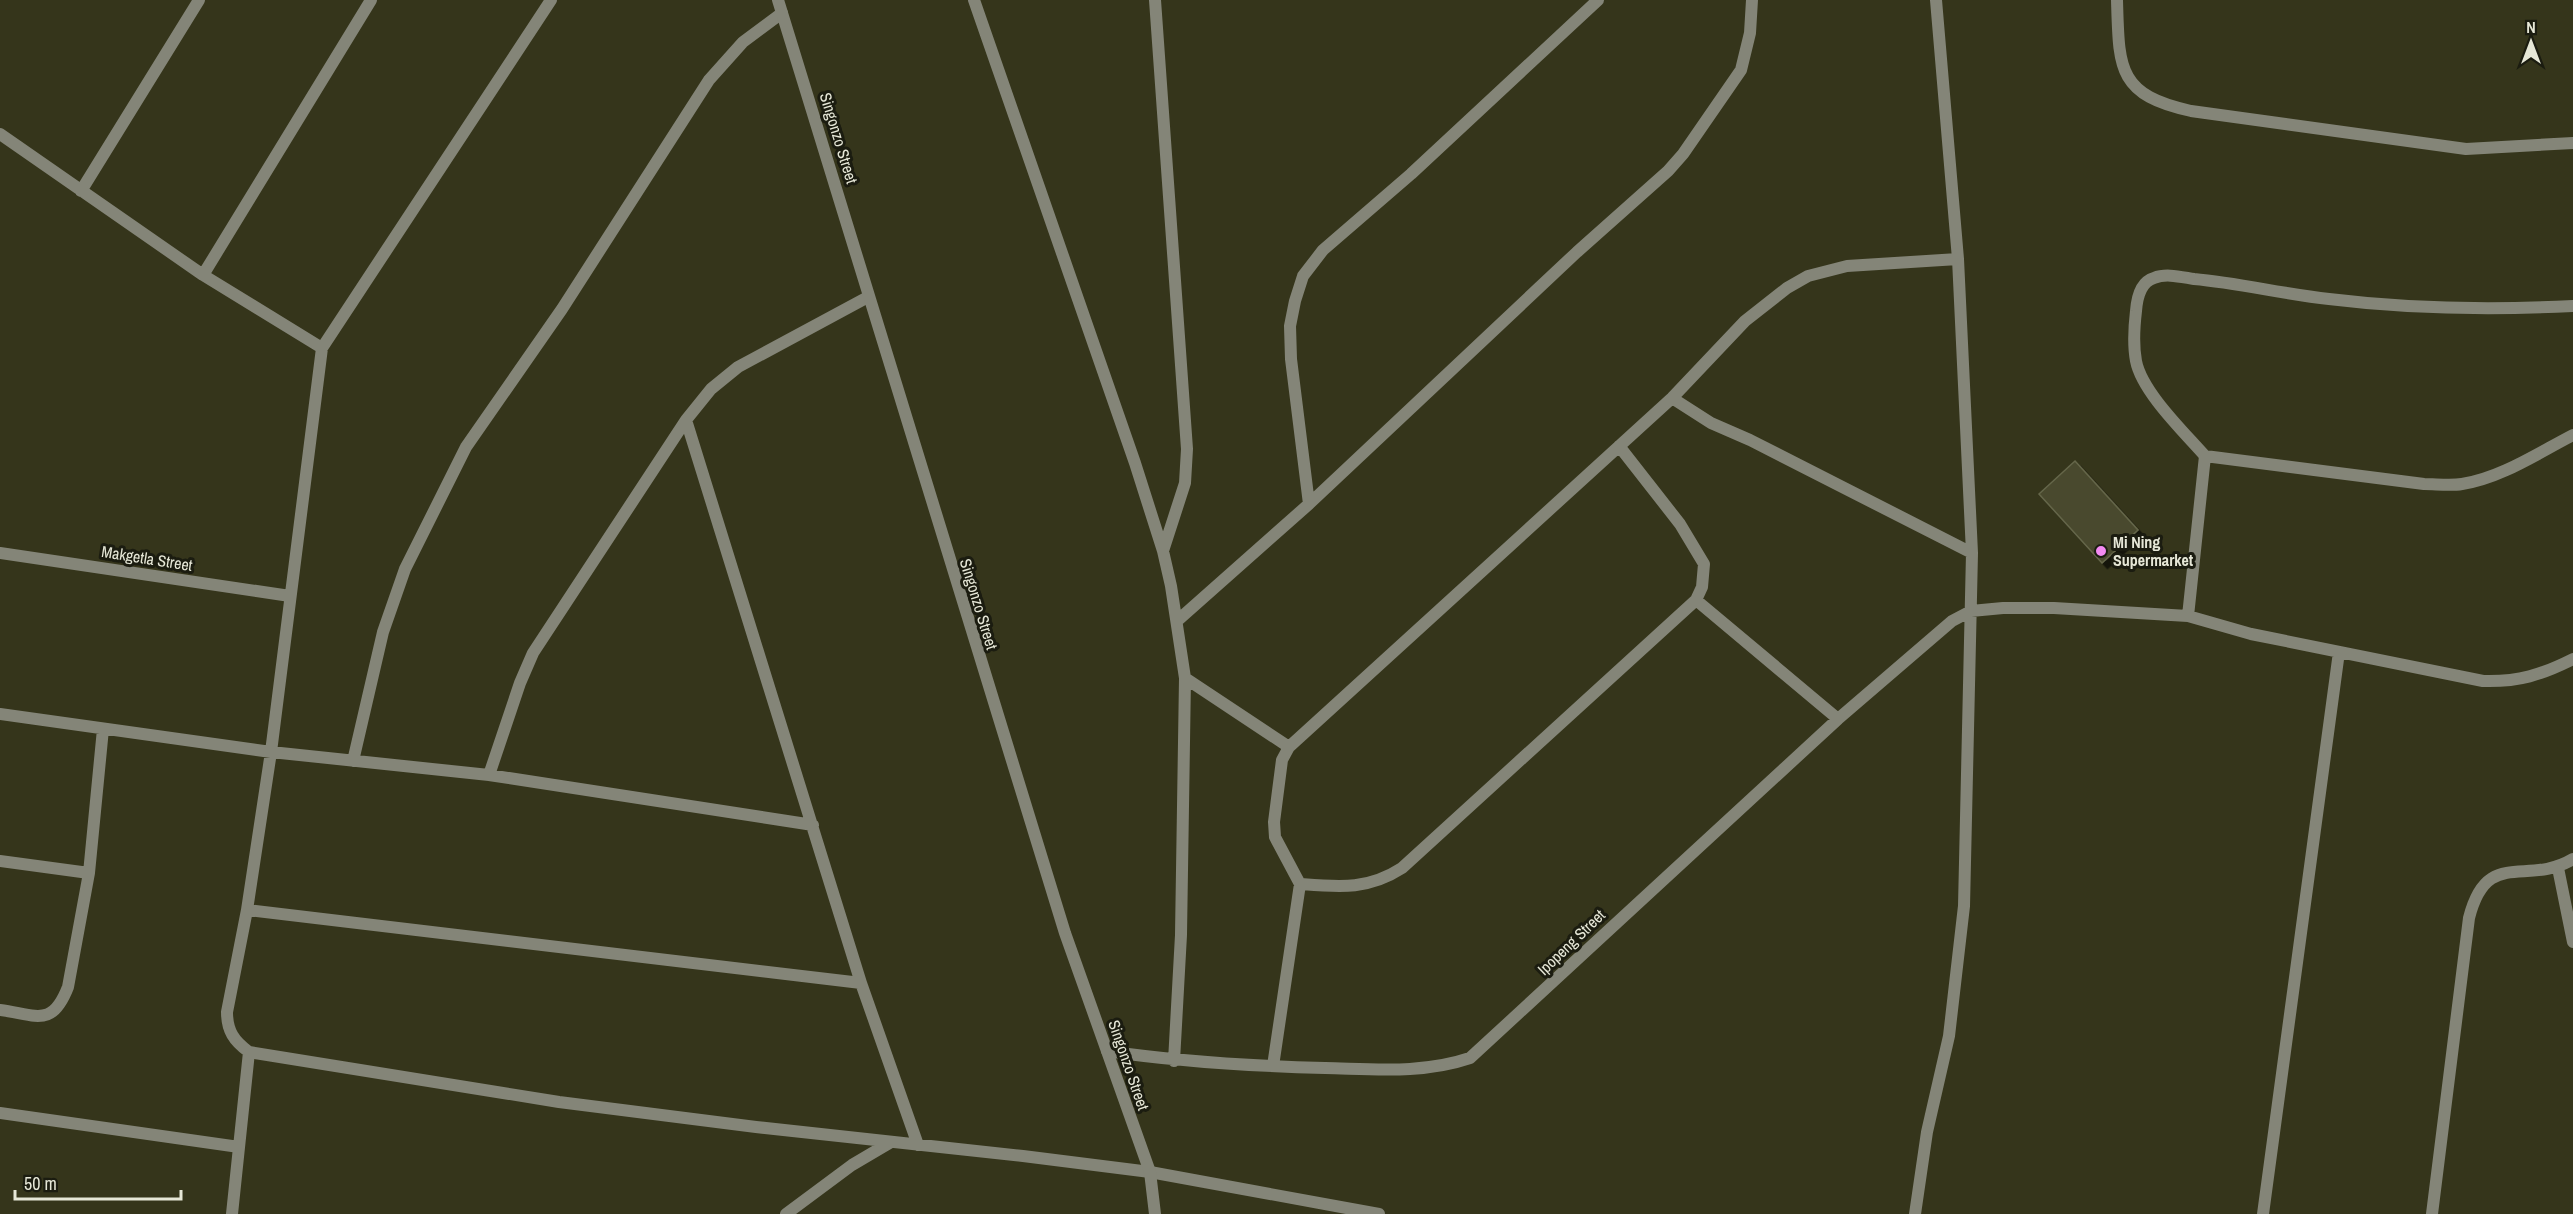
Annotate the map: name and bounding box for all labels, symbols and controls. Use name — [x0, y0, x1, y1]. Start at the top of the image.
north arrow — [2501, 12, 2561, 72]
text: N — [2526, 16, 2536, 38]
street label: Singonzo Street — [815, 90, 863, 187]
place label: Mi Ning Supermarket — [2113, 531, 2194, 571]
street label: Makgetla Street — [100, 540, 194, 576]
marker: Mi Ning Supermarket — [2094, 544, 2108, 558]
street label: Singonzo Street — [955, 556, 1003, 653]
street label: Ipopeng Street — [1532, 904, 1610, 980]
street label: Singonzo Street — [1103, 1017, 1155, 1113]
scale bar — [15, 1163, 182, 1201]
text: 50 m — [24, 1171, 57, 1196]

